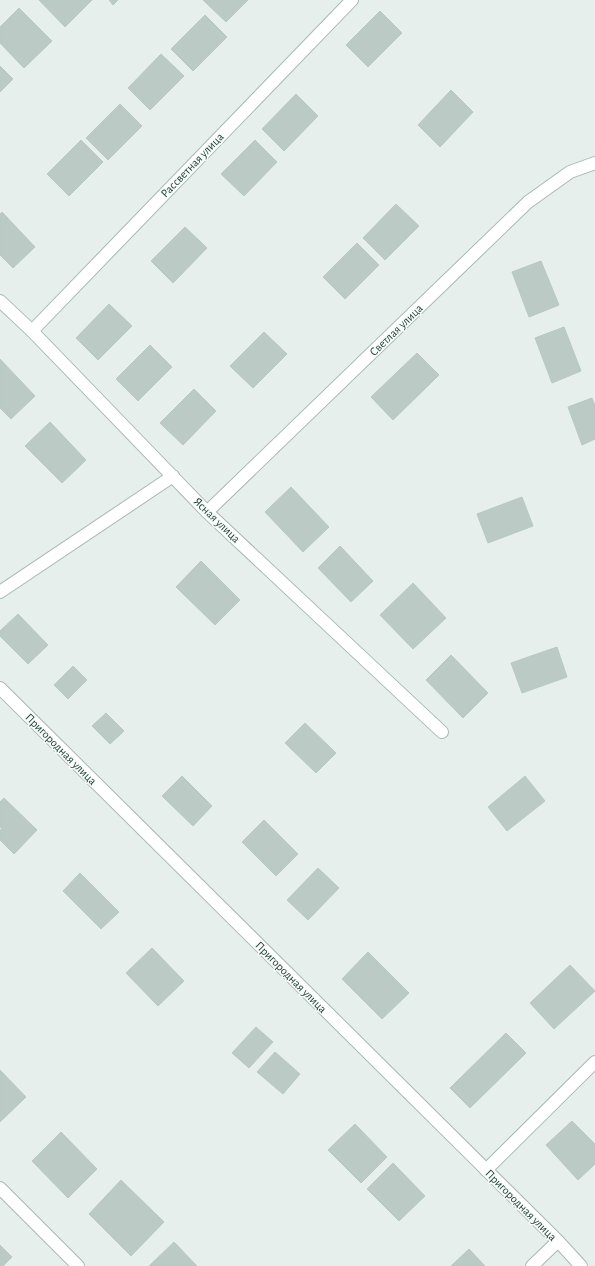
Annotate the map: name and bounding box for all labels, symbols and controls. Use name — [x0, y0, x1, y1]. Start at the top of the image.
street label: Рассветная улица — [158, 130, 227, 200]
street label: Светлая улица — [367, 301, 426, 359]
street label: Ясная улица — [191, 495, 243, 546]
street label: Пригородная улица — [22, 711, 99, 788]
street label: Пригородная улица — [252, 939, 329, 1016]
street label: Пригородная улица — [482, 1167, 559, 1244]

